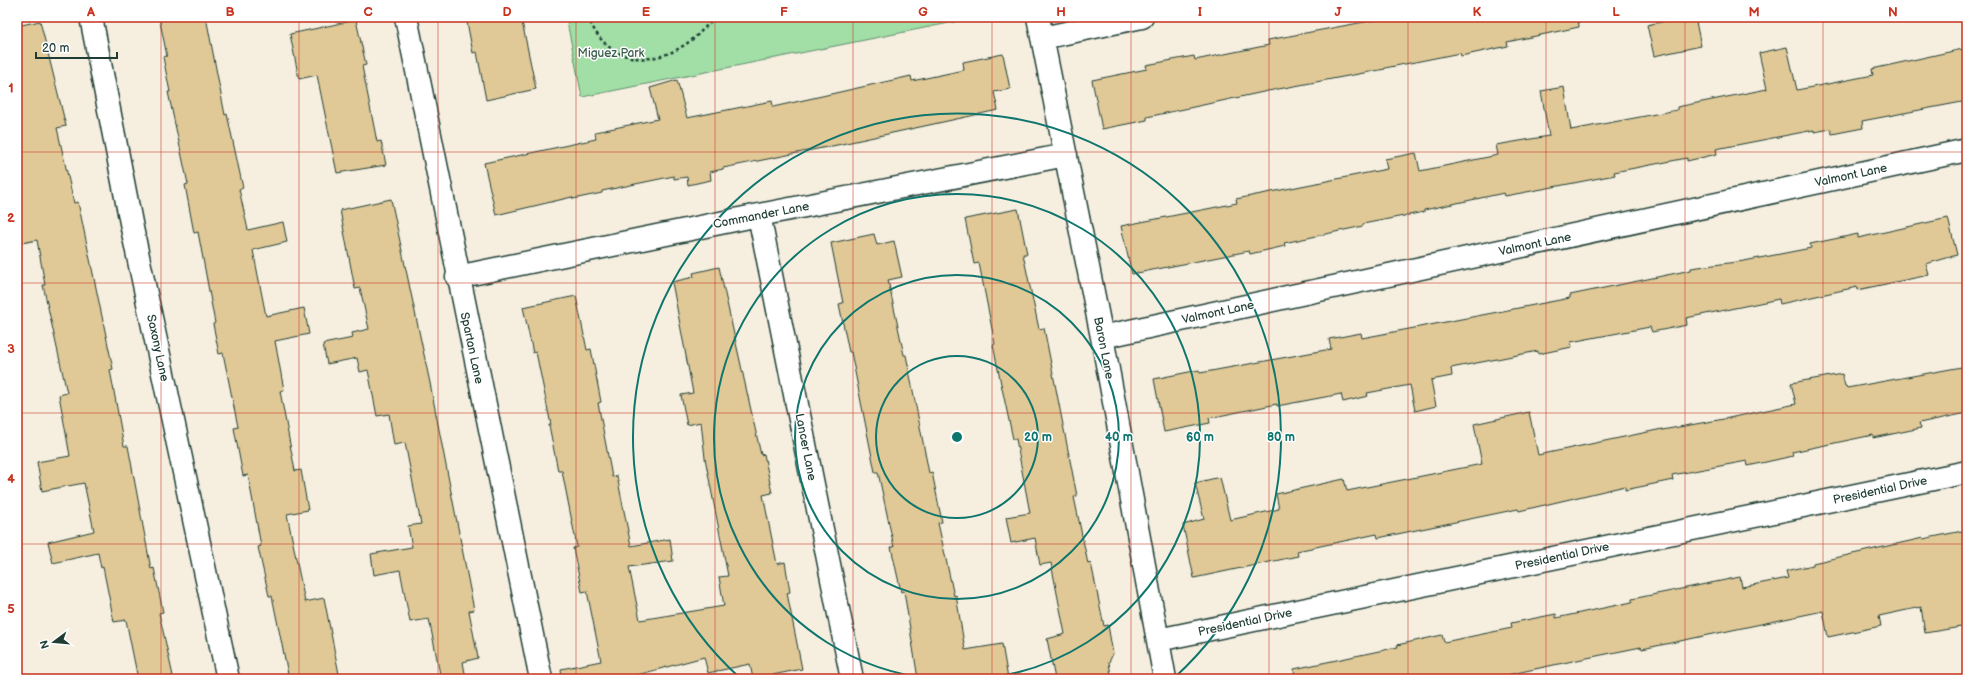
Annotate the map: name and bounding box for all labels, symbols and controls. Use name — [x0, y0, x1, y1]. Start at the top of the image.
text: A — [86, 4, 95, 20]
text: B — [225, 4, 235, 20]
text: C — [363, 4, 373, 20]
text: D — [502, 4, 512, 20]
text: E — [642, 4, 651, 20]
text: F — [780, 4, 788, 20]
text: G — [918, 4, 928, 20]
text: H — [1056, 4, 1066, 20]
text: I — [1198, 4, 1202, 20]
text: J — [1334, 4, 1342, 20]
text: K — [1473, 4, 1482, 20]
text: L — [1612, 4, 1620, 20]
text: M — [1748, 4, 1760, 20]
text: N — [1888, 4, 1898, 20]
scale bar — [36, 34, 117, 60]
text: 20 m — [42, 41, 69, 56]
park label: Miguez Park — [578, 46, 645, 61]
text: 1 — [8, 80, 14, 96]
street label: Valmont Lane — [1814, 161, 1889, 190]
street label: Commander Lane — [712, 199, 810, 232]
text: 2 — [7, 210, 15, 226]
street label: Valmont Lane — [1498, 230, 1573, 259]
street label: Valmont Lane — [1181, 298, 1256, 327]
street label: Spartan Lane — [457, 311, 486, 385]
street label: Saxony Lane — [143, 313, 172, 383]
street label: Baron Lane — [1090, 316, 1117, 381]
text: 3 — [7, 341, 15, 357]
street label: Lancer Lane — [792, 412, 819, 482]
centre of rings — [950, 430, 964, 444]
text: 20 m — [1024, 430, 1052, 445]
text: 40 m — [1105, 430, 1133, 445]
text: 60 m — [1186, 430, 1214, 445]
text: 80 m — [1267, 430, 1295, 445]
text: 4 — [7, 471, 15, 487]
street label: Presidential Drive — [1832, 473, 1928, 508]
street label: Presidential Drive — [1514, 539, 1610, 574]
text: 5 — [7, 601, 15, 617]
street label: Presidential Drive — [1197, 605, 1293, 640]
north arrow — [34, 622, 74, 662]
text: N — [37, 639, 52, 650]

